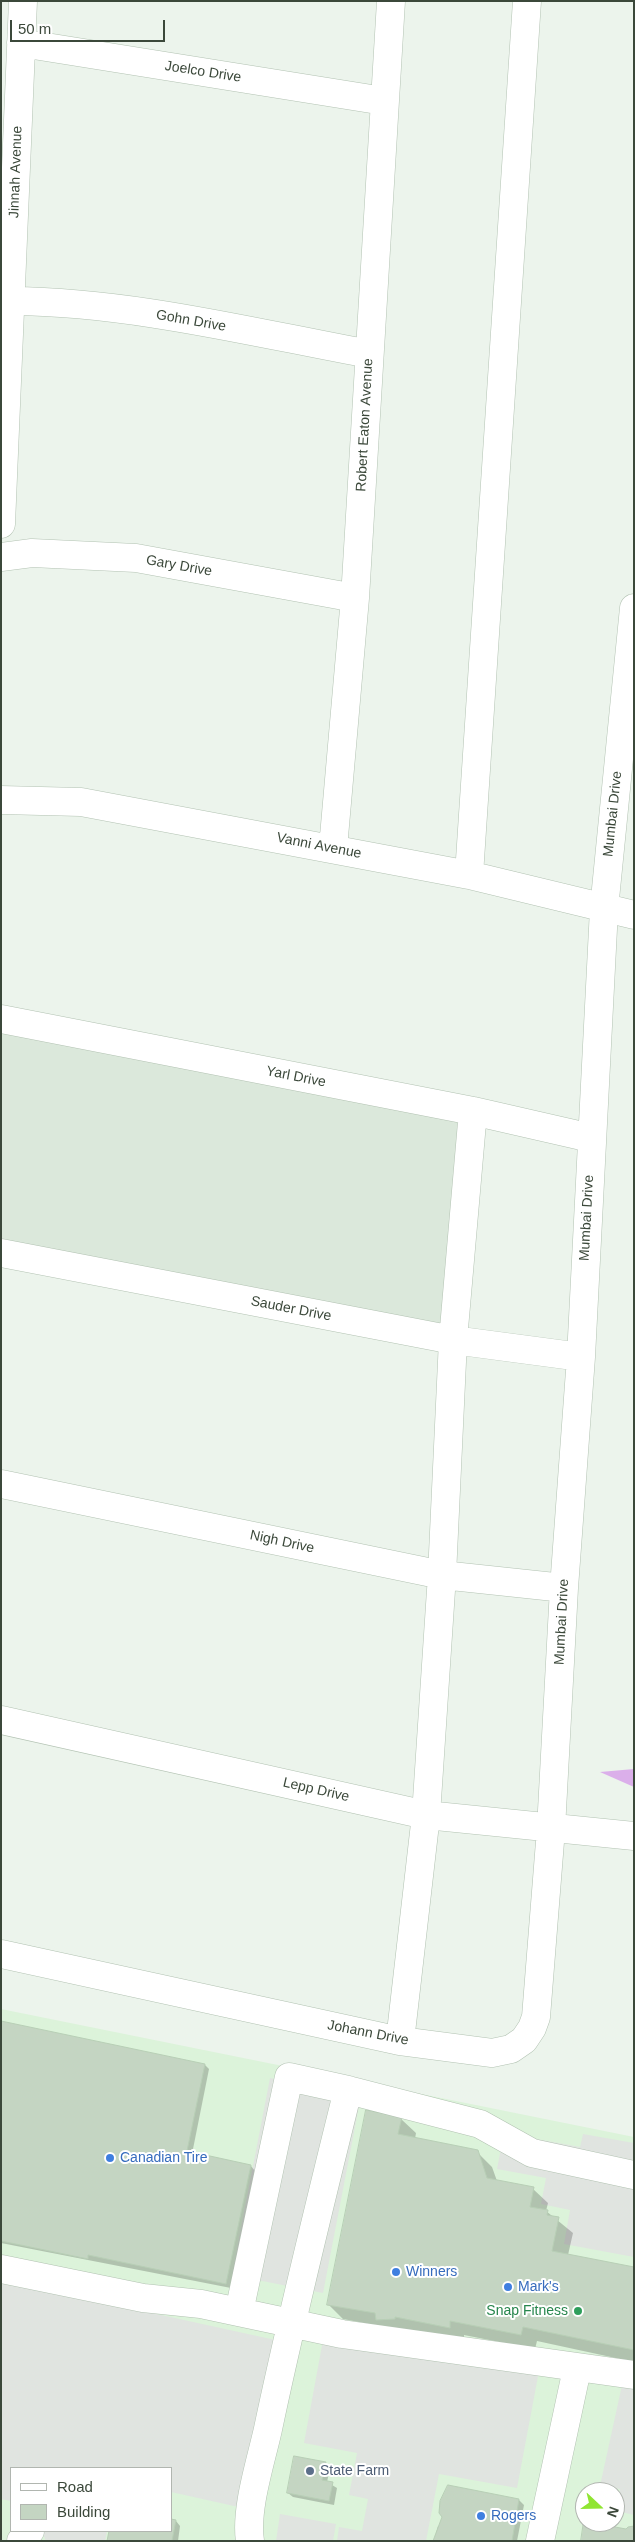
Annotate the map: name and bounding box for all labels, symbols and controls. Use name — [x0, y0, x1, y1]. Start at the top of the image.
scale bar — [12, 10, 168, 42]
text: 50 m — [18, 20, 51, 37]
street label: Joelco Drive — [164, 58, 242, 86]
street label: Jinnah Avenue — [6, 126, 26, 218]
street label: Gohn Drive — [155, 307, 227, 335]
street label: Robert Eaton Avenue — [353, 358, 377, 492]
street label: Gary Drive — [145, 552, 213, 580]
street label: Mumbai Drive — [600, 770, 626, 858]
street label: Vanni Avenue — [275, 830, 363, 862]
street label: Yarl Drive — [265, 1063, 327, 1091]
street label: Mumbai Drive — [576, 1174, 598, 1262]
street label: Sauder Drive — [249, 1293, 333, 1325]
street label: Nigh Drive — [248, 1527, 316, 1557]
street label: Mumbai Drive — [551, 1578, 573, 1666]
street label: Lepp Drive — [281, 1774, 351, 1806]
street label: Johann Drive — [326, 2017, 410, 2049]
place label: Canadian Tire — [120, 2150, 207, 2166]
marker: Canadian Tire — [104, 2152, 116, 2164]
place label: Winners — [406, 2264, 457, 2280]
marker: Winners — [390, 2266, 402, 2278]
place label: Mark's — [518, 2279, 559, 2295]
marker: Mark's — [502, 2281, 514, 2293]
place label: Snap Fitness — [486, 2303, 568, 2319]
marker: Snap Fitness — [572, 2305, 584, 2317]
place label: State Farm — [320, 2463, 389, 2479]
marker: State Farm — [304, 2465, 316, 2477]
legend — [10, 2467, 172, 2532]
text: Road — [57, 2478, 93, 2495]
north arrow — [575, 2482, 625, 2532]
text: Building — [57, 2503, 110, 2520]
text: N — [604, 2504, 622, 2520]
place label: Rogers — [491, 2508, 536, 2524]
marker: Rogers — [475, 2510, 487, 2522]

